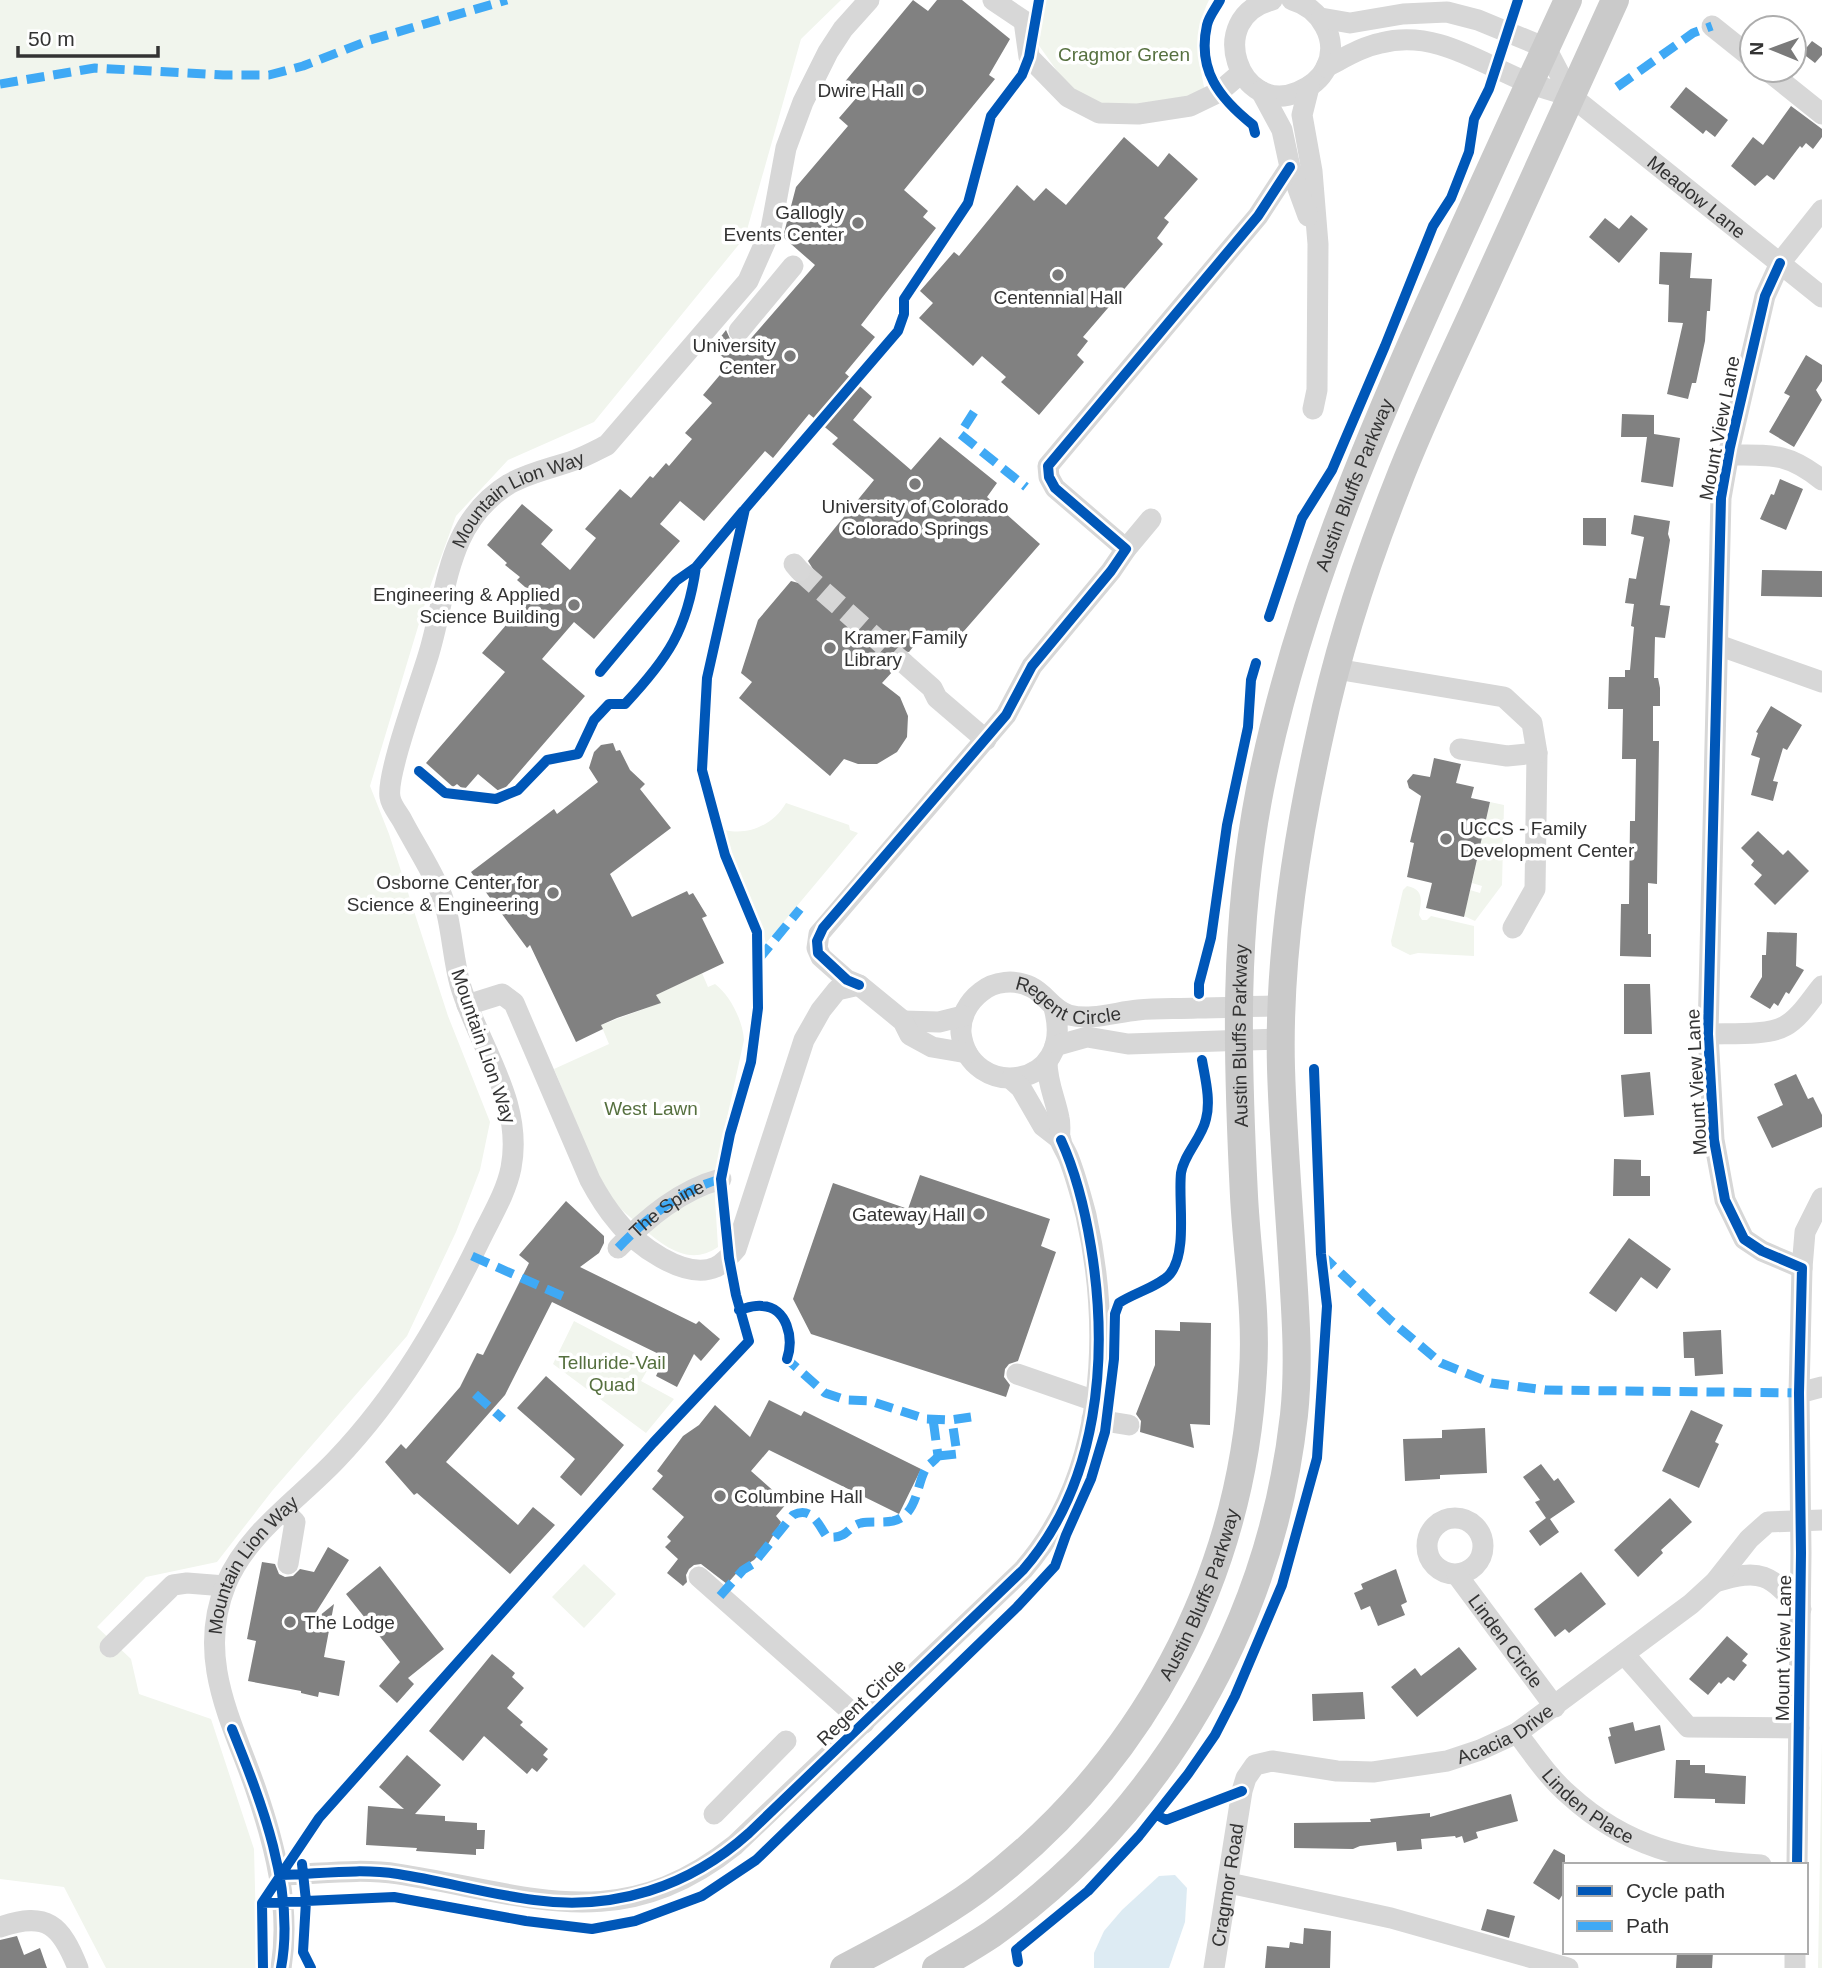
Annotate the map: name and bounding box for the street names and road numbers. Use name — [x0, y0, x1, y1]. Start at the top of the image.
street label: Meadow Lane — [1643, 152, 1750, 243]
street label: Mount View Lane — [1695, 354, 1744, 502]
street label: Austin Bluffs Parkway — [1311, 395, 1398, 574]
street label: Mountain Lion Way — [448, 447, 588, 551]
street label: Austin Bluffs Parkway — [1229, 943, 1252, 1128]
street label: Mountain Lion Way — [447, 966, 520, 1127]
street label: Regent Circle — [1013, 972, 1123, 1028]
street label: Mount View Lane — [1682, 1008, 1711, 1156]
street label: The Spine — [625, 1176, 707, 1242]
street label: Mountain Lion Way — [204, 1491, 303, 1635]
street label: Austin Bluffs Parkway — [1155, 1506, 1243, 1684]
street label: Mount View Lane — [1772, 1575, 1795, 1721]
street label: Linden Circle — [1464, 1590, 1547, 1692]
street label: Regent Circle — [813, 1655, 910, 1750]
street label: Acacia Drive — [1454, 1700, 1557, 1768]
street label: Linden Place — [1538, 1765, 1637, 1848]
street label: Cragmor Road — [1208, 1822, 1248, 1948]

